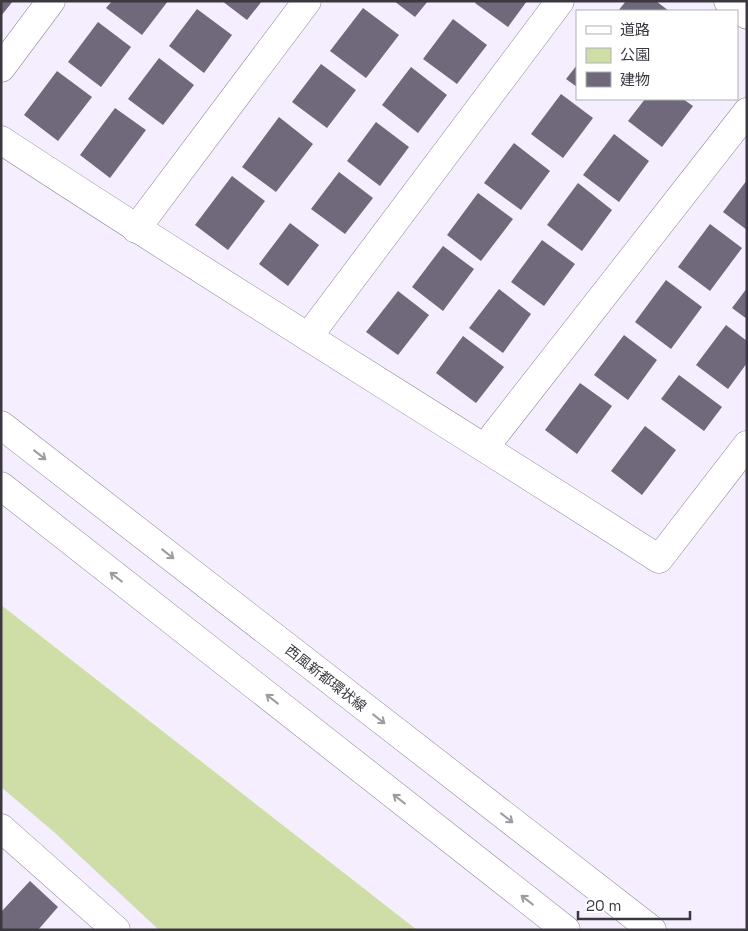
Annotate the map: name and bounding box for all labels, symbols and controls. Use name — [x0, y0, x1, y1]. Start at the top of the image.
legend — [576, 10, 738, 100]
text: 道路 — [620, 20, 650, 39]
text: 公園 — [620, 45, 650, 64]
text: 建物 — [620, 70, 650, 89]
one-way arrow — [33, 449, 46, 460]
one-way arrow — [161, 549, 174, 560]
one-way arrow — [110, 571, 123, 582]
street label: 西風新都環状線 — [282, 641, 370, 715]
one-way arrow — [266, 693, 279, 704]
one-way arrow — [372, 713, 385, 724]
one-way arrow — [393, 794, 406, 805]
one-way arrow — [501, 813, 514, 824]
scale bar — [578, 888, 690, 920]
one-way arrow — [521, 894, 534, 905]
text: 20 m — [586, 896, 621, 915]

